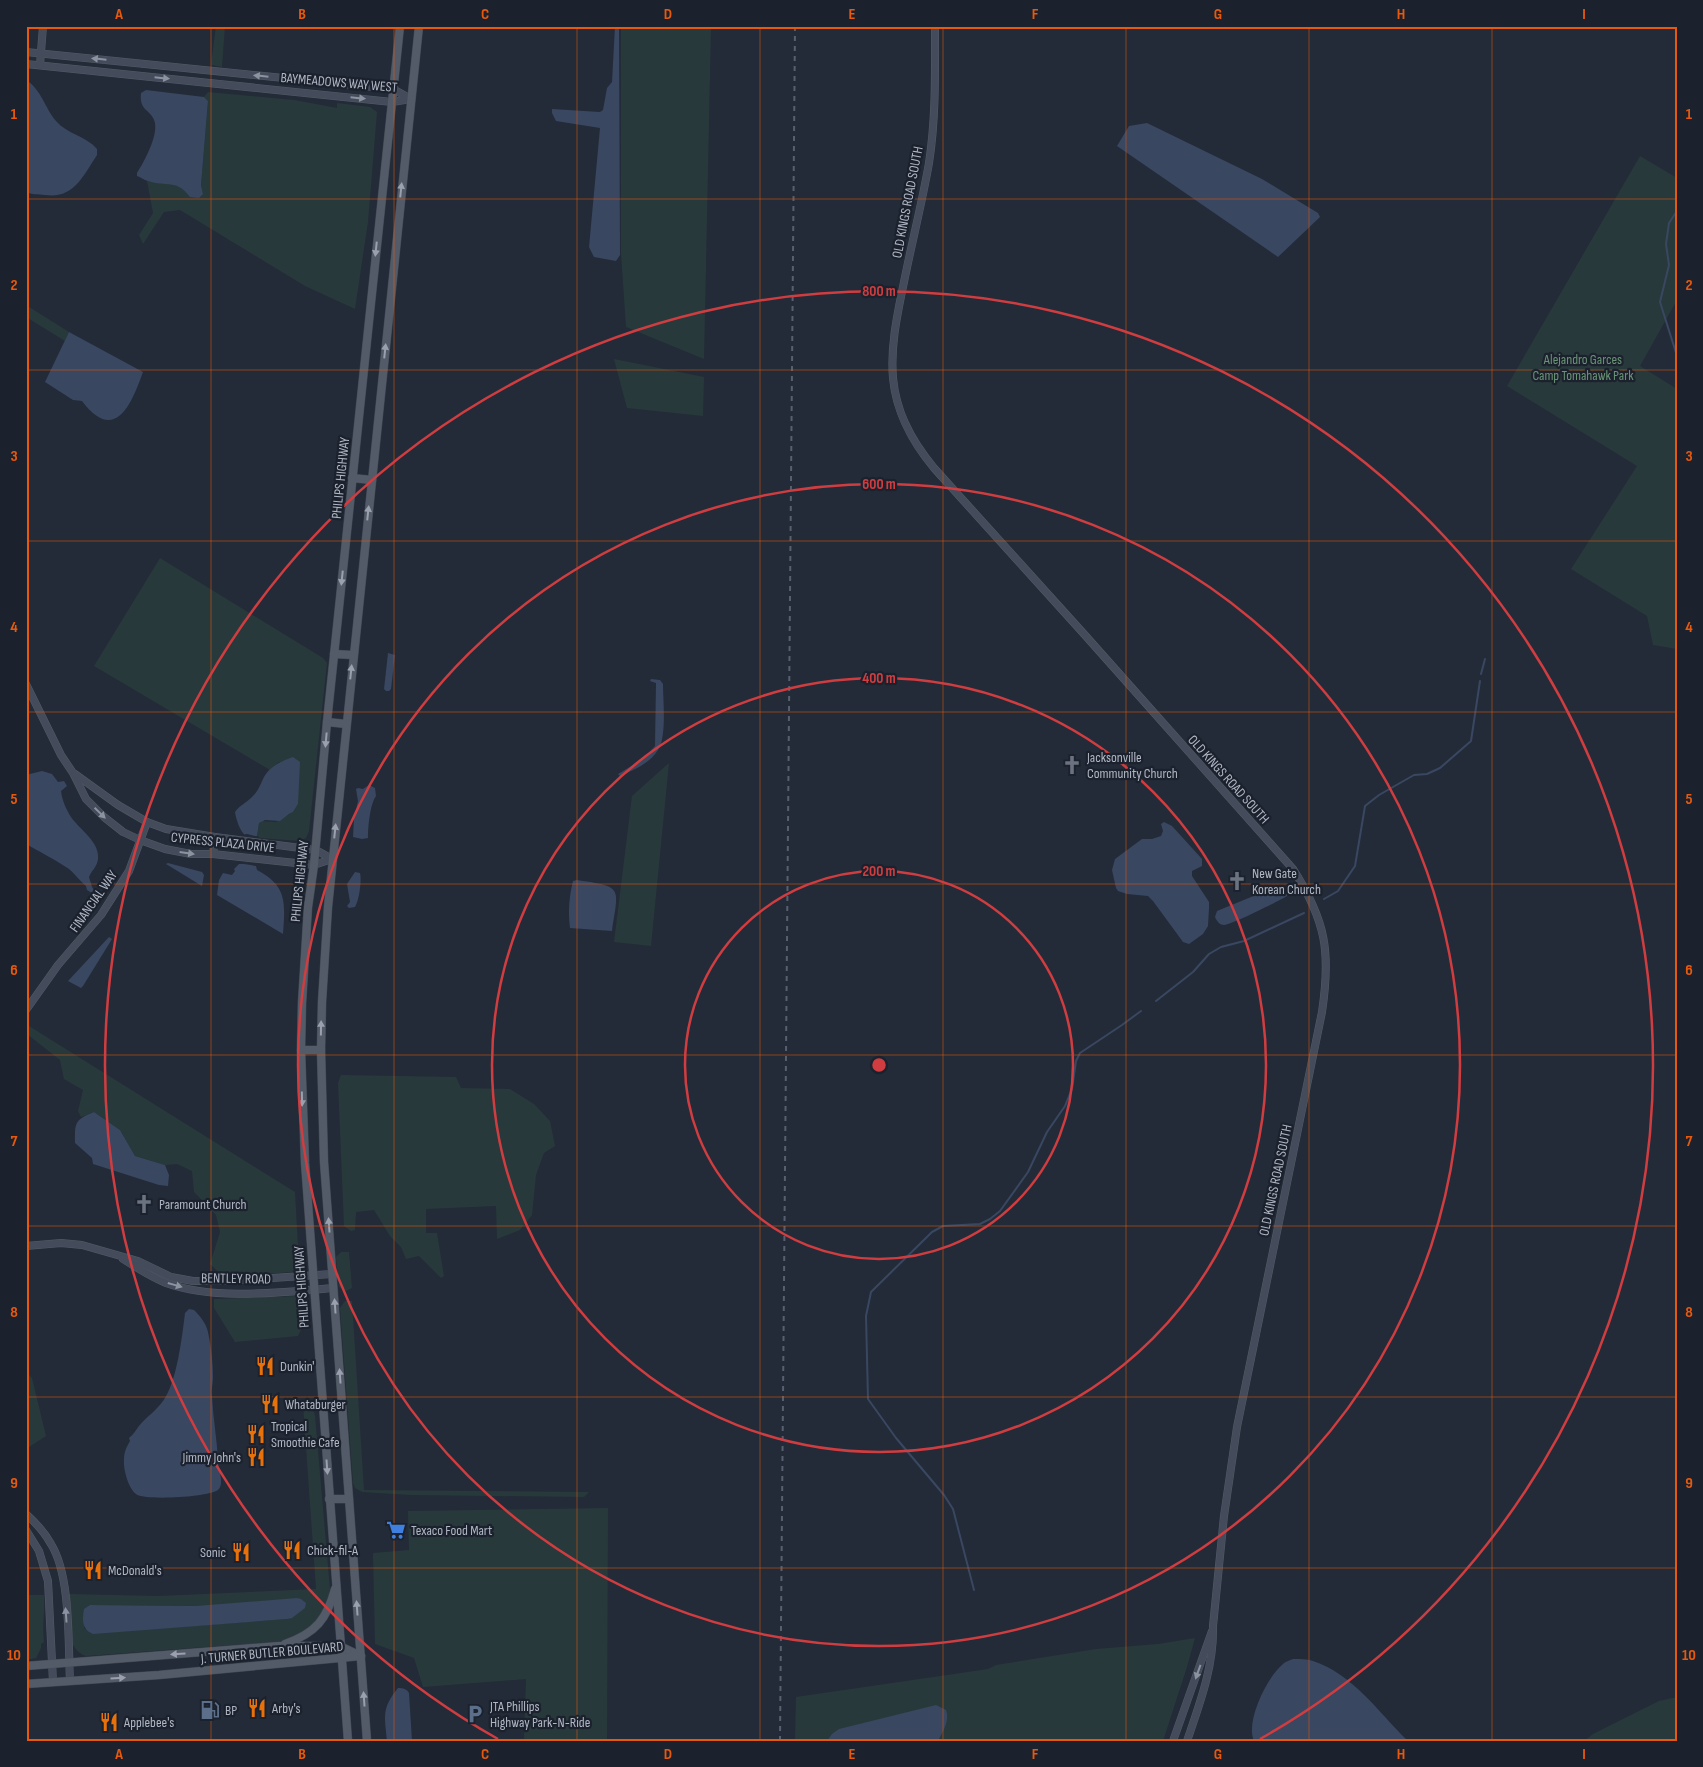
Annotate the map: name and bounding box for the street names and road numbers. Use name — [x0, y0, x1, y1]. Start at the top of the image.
street label: BAYMEADOWS WAY WEST — [280, 69, 398, 96]
street label: OLD KINGS ROAD SOUTH — [888, 145, 927, 259]
street label: PHILIPS HIGHWAY — [328, 436, 353, 520]
street label: OLD KINGS ROAD SOUTH — [1184, 731, 1273, 827]
street label: CYPRESS PLAZA DRIVE — [170, 829, 276, 856]
street label: PHILIPS HIGHWAY — [287, 839, 312, 923]
street label: FINANCIAL WAY — [66, 867, 121, 936]
street label: OLD KINGS ROAD SOUTH — [1255, 1123, 1296, 1237]
street label: PHILIPS HIGHWAY — [290, 1245, 313, 1329]
street label: BENTLEY ROAD — [201, 1269, 271, 1288]
street label: J. TURNER BUTLER BOULEVARD — [199, 1638, 344, 1667]

